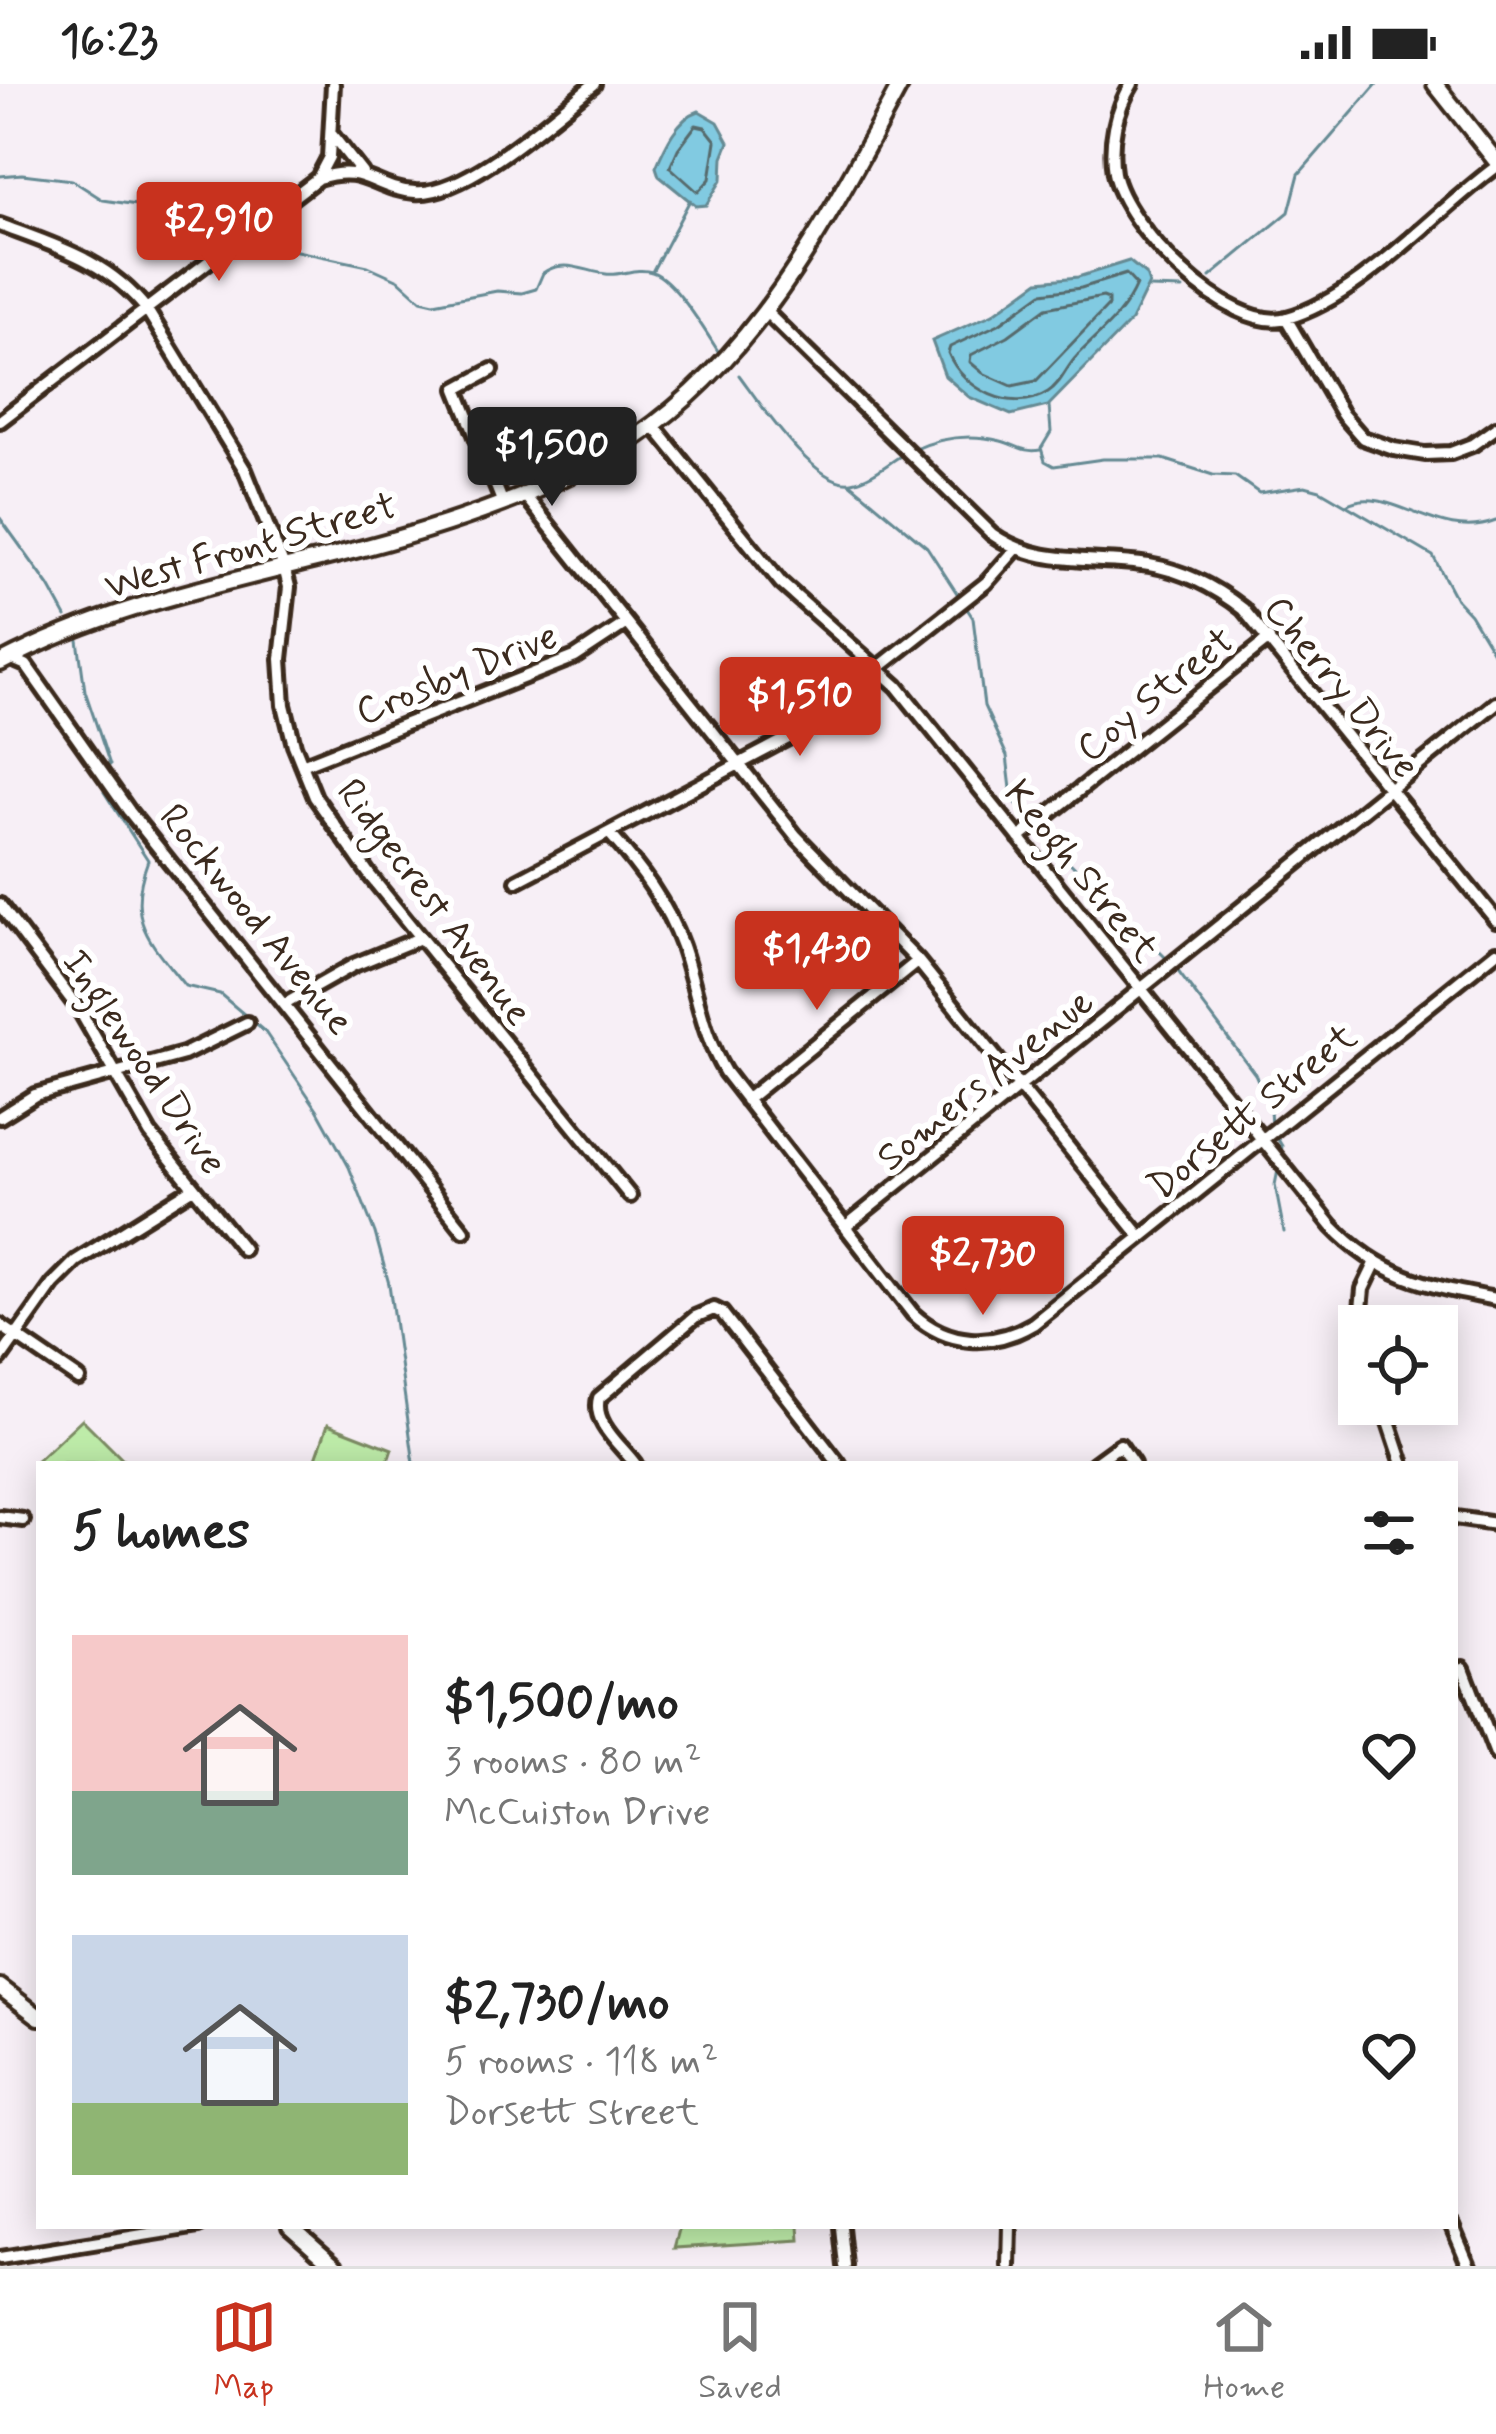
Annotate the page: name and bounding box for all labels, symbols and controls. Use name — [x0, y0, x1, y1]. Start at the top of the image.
text: 16:23 — [60, 13, 158, 72]
pin: $2,910 — [121, 182, 317, 284]
text: $2,910 — [164, 195, 274, 246]
pin: $1,500 — [454, 407, 650, 509]
text: $1,500 — [495, 420, 609, 471]
street label: West Front Street — [99, 481, 403, 613]
street label: Cherry Drive — [1251, 586, 1430, 790]
street label: Crosby Drive — [349, 612, 566, 739]
street label: Coy Street — [1067, 617, 1245, 775]
pin: $1,510 — [702, 657, 898, 759]
text: $1,510 — [747, 670, 853, 721]
street label: Ridgecrest Avenue — [321, 769, 543, 1039]
street label: Keogh Street — [989, 770, 1170, 976]
street label: Rockwood Avenue — [146, 794, 364, 1046]
pin: $1,430 — [719, 911, 915, 1013]
text: $1,430 — [762, 924, 872, 975]
street label: Inglewood Drive — [46, 940, 237, 1187]
street label: Somers Avenue — [867, 978, 1105, 1184]
street label: Dorsett Street — [1138, 1013, 1368, 1213]
pin: $2,730 — [885, 1216, 1081, 1318]
text: $2,730 — [929, 1229, 1037, 1280]
map controls — [1338, 1305, 1458, 1425]
button: locate — [1338, 1305, 1458, 1425]
text: 5 homes — [72, 1500, 250, 1566]
icon: filters — [1356, 1500, 1422, 1566]
text: $1,500/mo — [444, 1671, 679, 1737]
icon: home — [168, 1683, 312, 1827]
icon: heart — [1356, 1722, 1422, 1788]
text: 3 rooms · 80 m² — [444, 1737, 702, 1788]
text: McCuiston Drive — [444, 1788, 711, 1839]
text: $2,730/mo — [444, 1971, 670, 2037]
icon: home — [168, 1983, 312, 2127]
icon: heart — [1356, 2022, 1422, 2088]
text: 5 rooms · 118 m² — [444, 2037, 718, 2088]
text: Dorsett Street — [444, 2088, 699, 2139]
tab: Map — [211, 2294, 277, 2410]
tab: Saved — [698, 2294, 782, 2410]
tab: Home — [1203, 2294, 1285, 2410]

